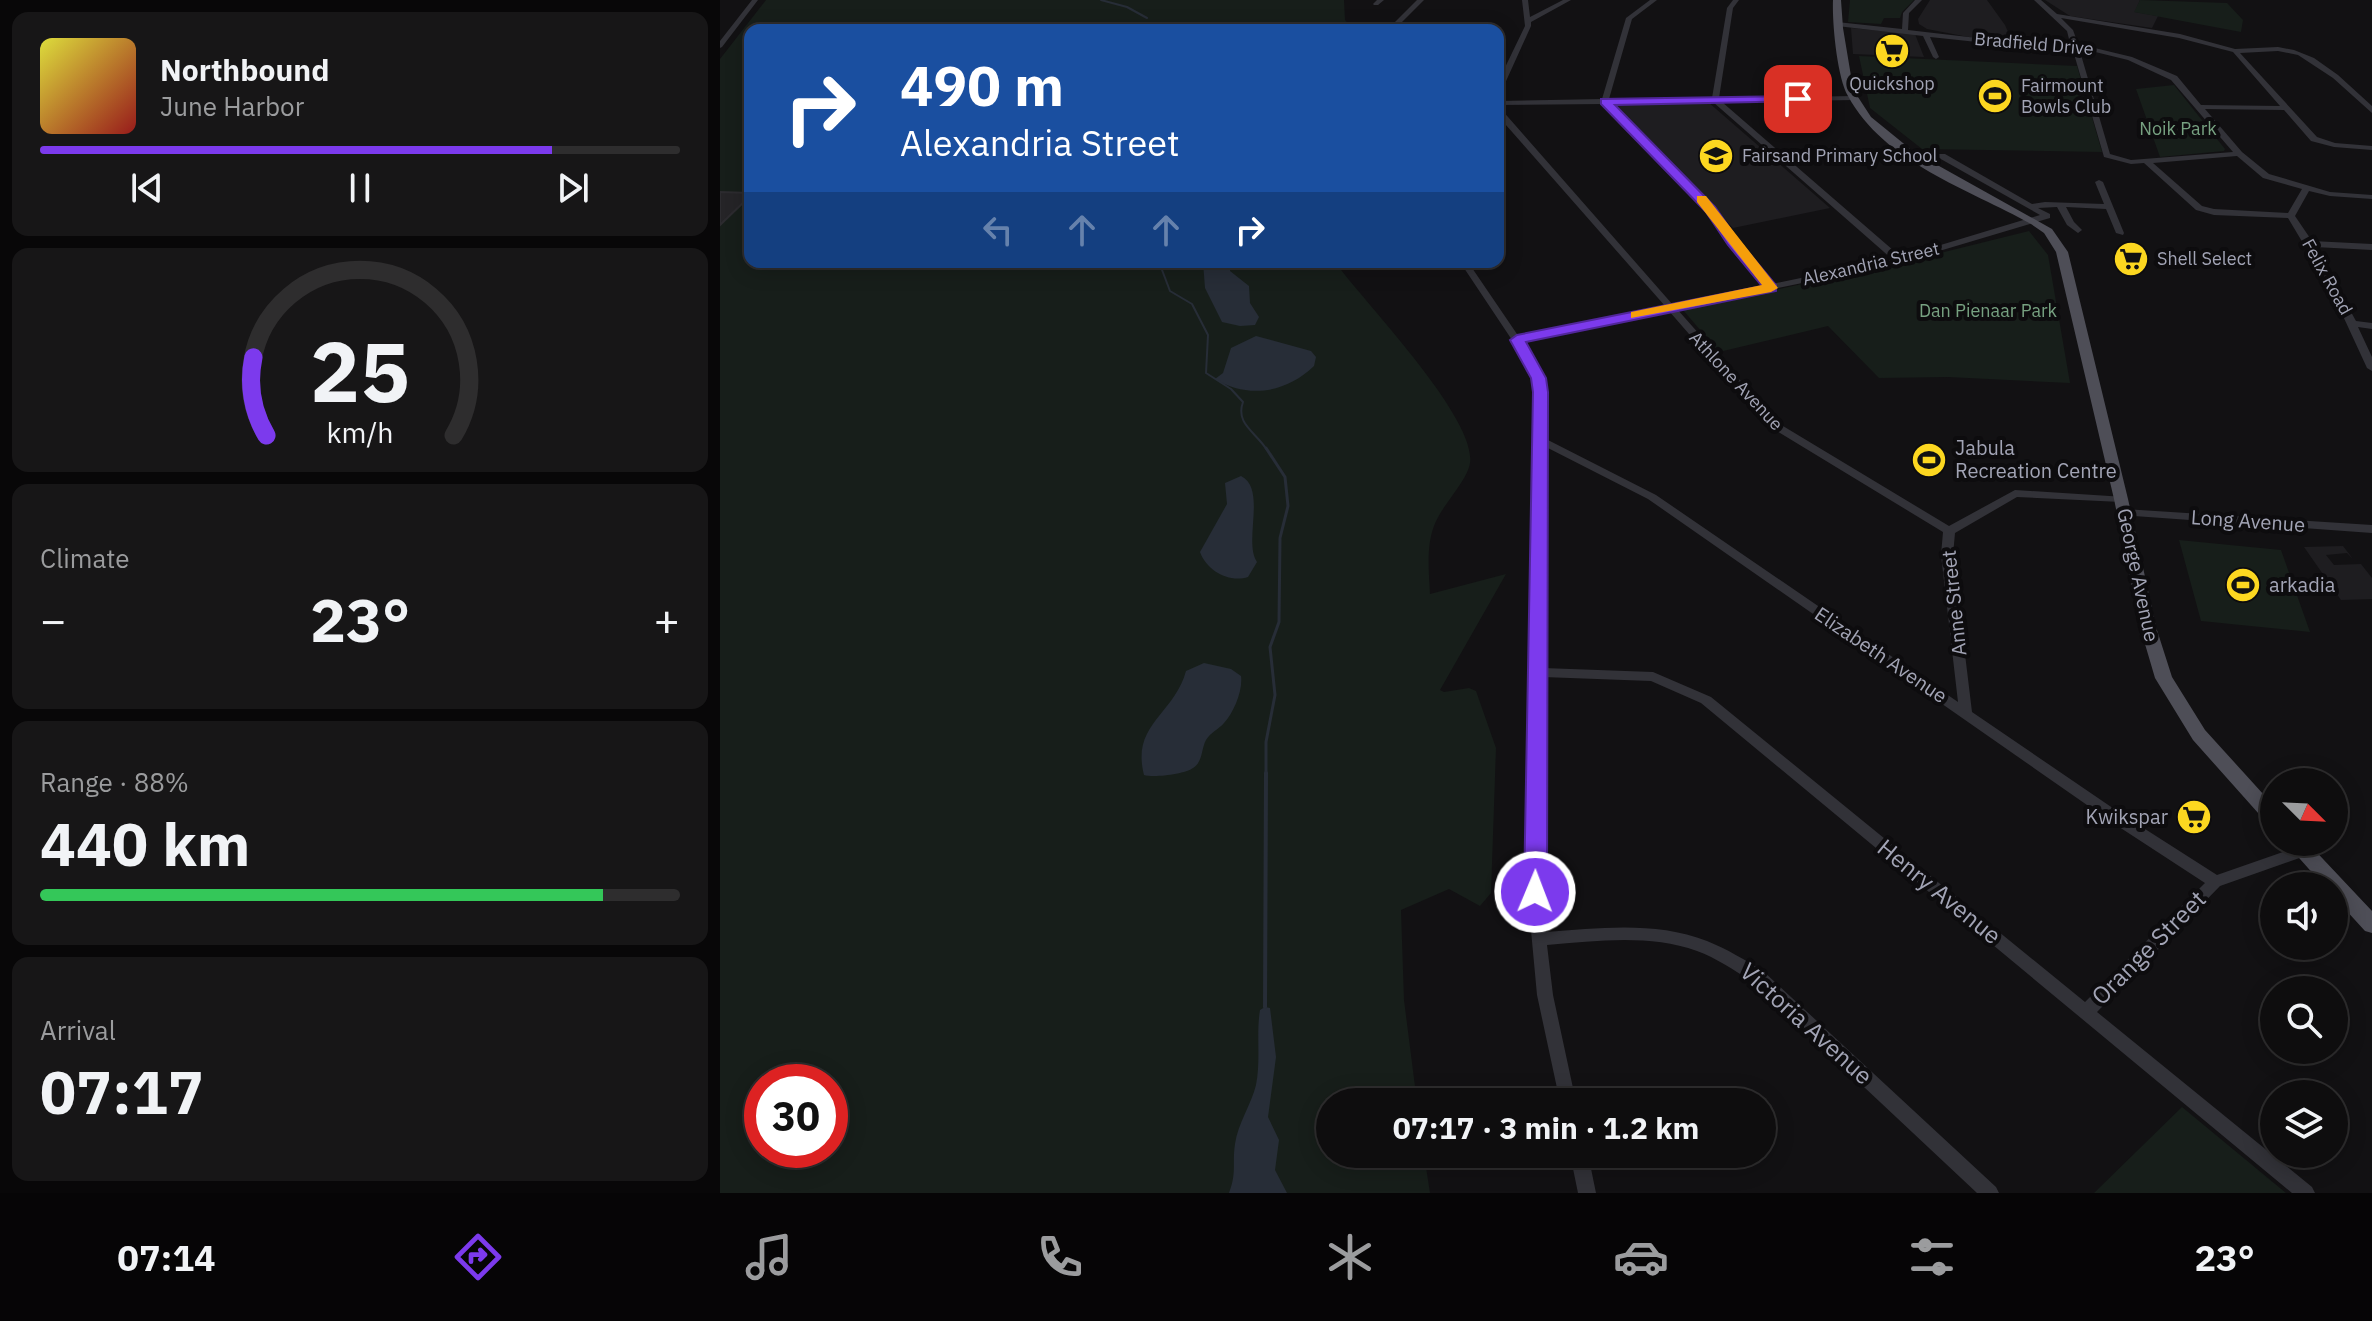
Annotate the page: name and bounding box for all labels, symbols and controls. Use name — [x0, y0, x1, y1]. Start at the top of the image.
street label: Bradfield Drive — [1973, 27, 2095, 60]
supermarket icon: Quickshop — [1873, 32, 1911, 70]
text: 490 m — [900, 49, 1064, 121]
text: Northbound — [160, 50, 329, 89]
icon: right — [768, 56, 872, 160]
pin — [1764, 65, 1832, 133]
place label: Quickshop — [1849, 72, 1935, 95]
place label: Fairmount Bowls Club — [2021, 74, 2111, 118]
icon: arrive — [1776, 77, 1820, 121]
sports icon: Fairmount Bowls Club — [1976, 77, 2014, 115]
text: June Harbor — [160, 89, 304, 123]
park label: Noik Park — [2139, 117, 2217, 140]
text: Alexandria Street — [900, 119, 1180, 166]
school or university icon: Fairsand Primary School — [1697, 137, 1735, 175]
place label: Fairsand Primary School — [1742, 144, 1937, 167]
icon: previous — [125, 166, 169, 210]
icon: pause — [338, 166, 382, 210]
icon: next — [551, 166, 595, 210]
icon: left — [976, 208, 1020, 252]
icon: ahead — [1060, 208, 1104, 252]
icon: ahead — [1144, 208, 1188, 252]
icon: right — [1228, 208, 1272, 252]
street label: Felix Road — [2297, 235, 2358, 319]
street label: Alexandria Street — [1800, 237, 1942, 290]
supermarket icon: Shell Select — [2112, 240, 2150, 278]
place label: Shell Select — [2157, 247, 2252, 270]
park label: Dan Pienaar Park — [1919, 299, 2058, 322]
text: 25 — [310, 317, 410, 425]
street label: Athlone Avenue — [1684, 326, 1788, 435]
text: km/h — [326, 414, 394, 451]
place label: Jabula Recreation Centre — [1955, 434, 2117, 484]
sports icon: Jabula Recreation Centre — [1910, 441, 1948, 479]
street label: Long Avenue — [2190, 503, 2306, 538]
street label: George Avenue — [2111, 506, 2166, 644]
text: Climate — [40, 541, 130, 575]
street label: Anne Street — [1935, 549, 1972, 657]
sports icon: arkadia — [2224, 566, 2262, 604]
place label: arkadia — [2269, 571, 2336, 598]
text: 23° — [310, 580, 410, 659]
text: − — [40, 591, 66, 648]
text: + — [654, 591, 680, 648]
street label: Elizabeth Avenue — [1810, 600, 1953, 709]
text: Range · 88% — [40, 765, 189, 799]
north arrow — [2260, 768, 2348, 856]
map controls — [2260, 768, 2348, 1168]
supermarket icon: Kwikspar — [2175, 798, 2213, 836]
place label: Kwikspar — [2085, 803, 2168, 830]
text: 440 km — [40, 804, 250, 883]
street label: Henry Avenue — [1871, 831, 2008, 951]
position arrow — [1493, 850, 1577, 934]
button: sound — [2260, 872, 2348, 960]
street label: Orange Street — [2084, 883, 2212, 1011]
street label: Victoria Avenue — [1734, 955, 1880, 1091]
button: search — [2260, 976, 2348, 1064]
text: Arrival — [40, 1013, 116, 1047]
text: 07:17 — [40, 1052, 204, 1131]
speed limit sign: 30 — [744, 1064, 848, 1168]
button: layers — [2260, 1080, 2348, 1168]
text: 07:17 · 3 min · 1.2 km — [1393, 1108, 1699, 1147]
icon: directions — [450, 1229, 506, 1285]
icon: music — [741, 1229, 797, 1285]
icon: phone — [1032, 1229, 1088, 1285]
icon: climate — [1322, 1229, 1378, 1285]
icon: car — [1613, 1229, 1669, 1285]
icon: filters — [1904, 1229, 1960, 1285]
text: 07:14 — [117, 1234, 216, 1281]
text: 23° — [2194, 1234, 2255, 1281]

